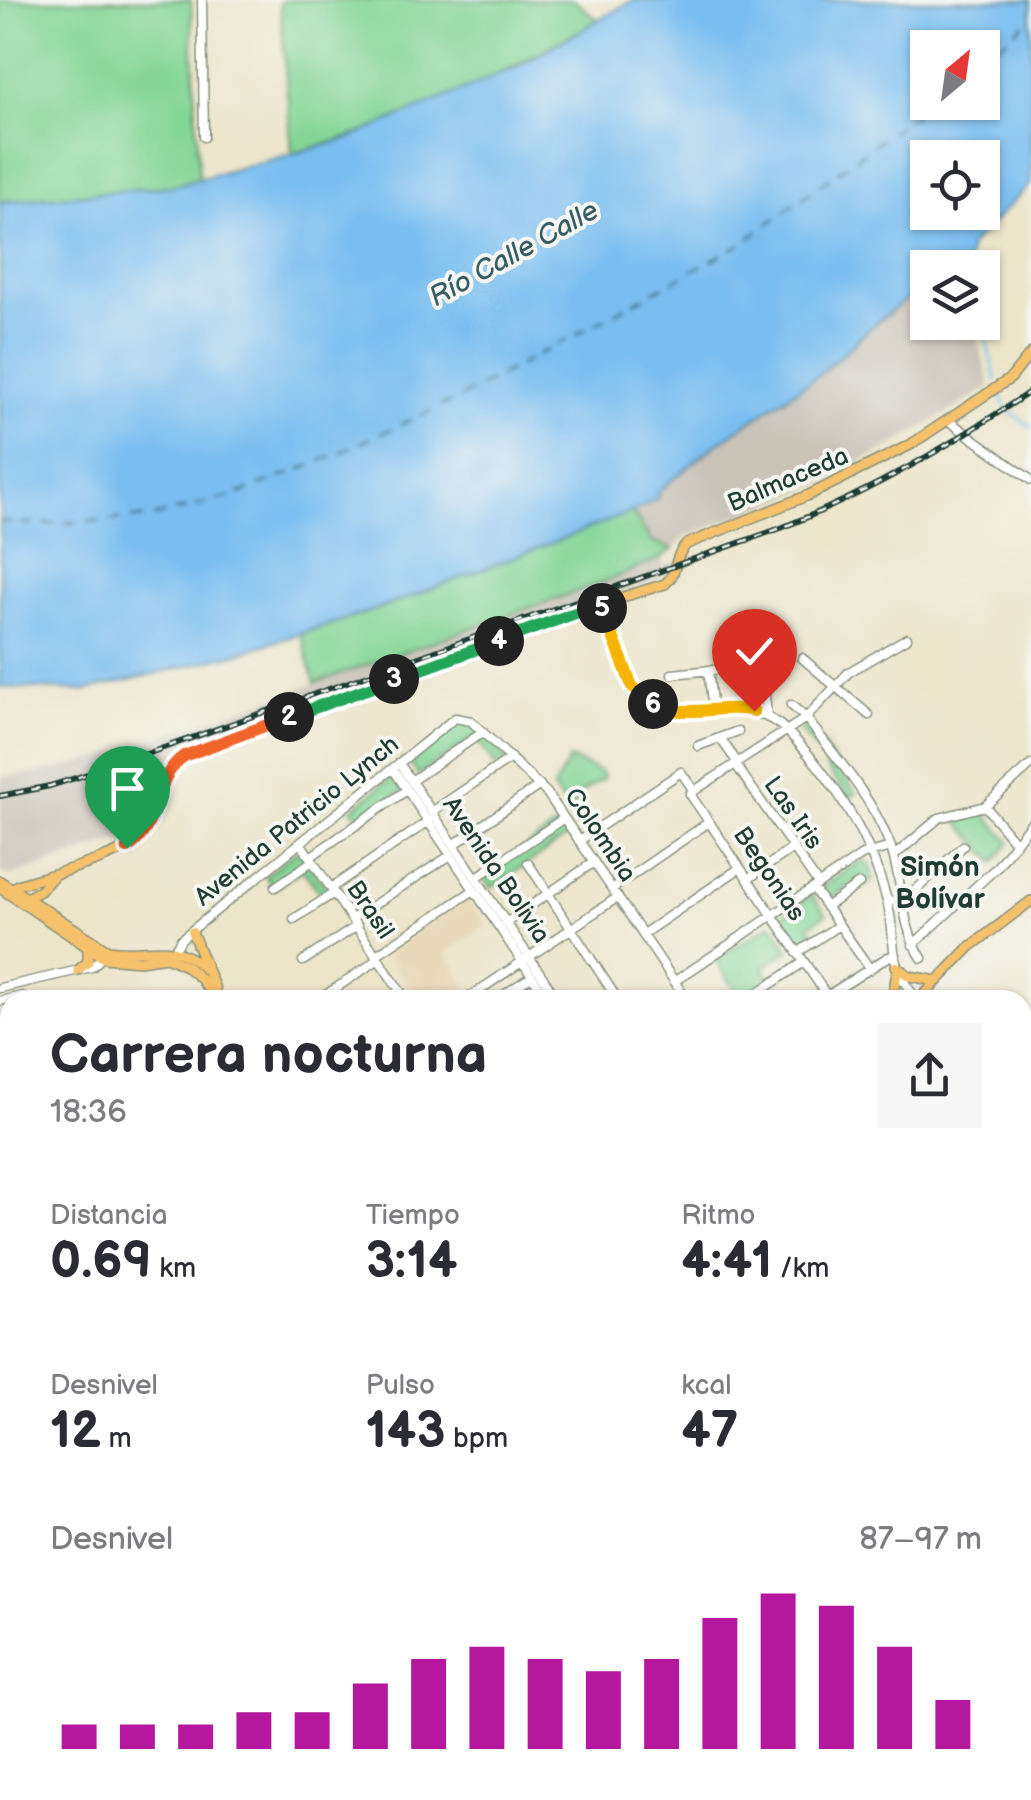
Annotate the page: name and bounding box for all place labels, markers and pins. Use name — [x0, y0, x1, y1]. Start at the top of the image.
pin: 5 — [577, 583, 627, 633]
pin — [712, 609, 797, 712]
pin: 4 — [474, 616, 524, 666]
pin: 3 — [369, 654, 419, 704]
pin: 6 — [628, 679, 678, 729]
pin: 2 — [264, 692, 314, 742]
pin — [85, 746, 170, 849]

